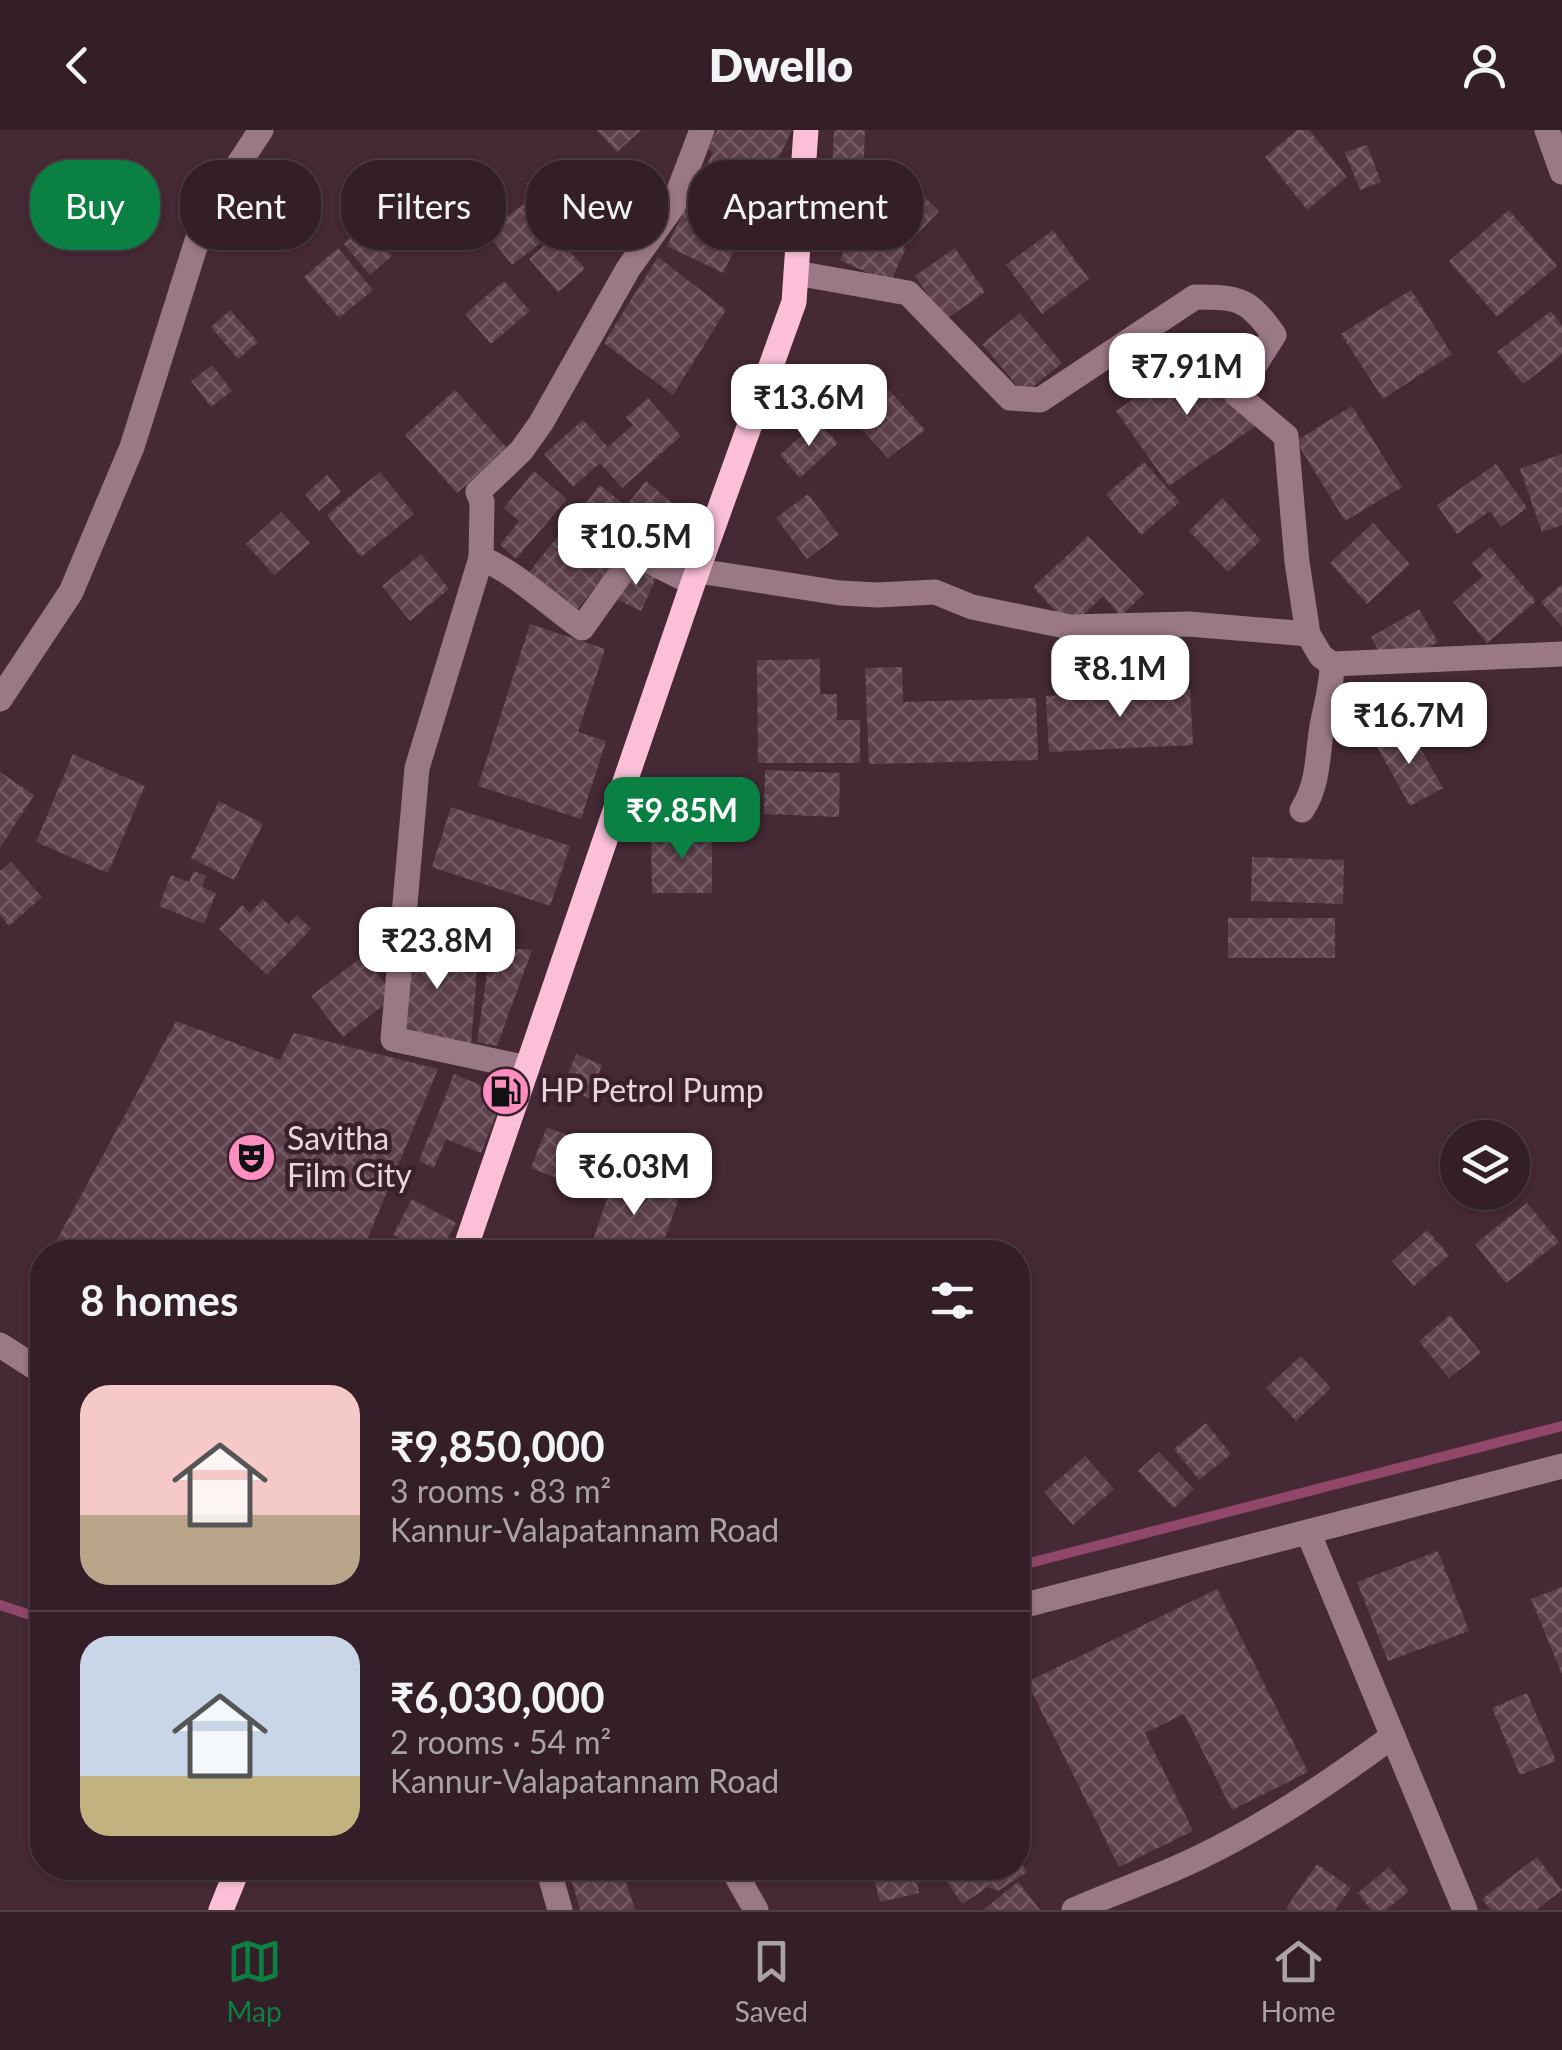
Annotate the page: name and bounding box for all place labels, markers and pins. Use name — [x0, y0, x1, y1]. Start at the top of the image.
pin: ₹7.91M — [1106, 333, 1268, 418]
pin: ₹13.6M — [728, 364, 890, 449]
pin: ₹10.5M — [555, 503, 717, 588]
pin: ₹8.1M — [1050, 635, 1190, 720]
pin: ₹16.7M — [1328, 682, 1490, 767]
pin: ₹9.85M — [601, 777, 763, 862]
pin: ₹23.8M — [356, 907, 518, 992]
fuel station icon: HP Petrol Pump — [479, 1065, 531, 1117]
place label: HP Petrol Pump — [540, 1070, 764, 1109]
place label: Savitha Film City — [287, 1118, 412, 1194]
theatre icon: Savitha Film City — [226, 1131, 278, 1183]
pin: ₹6.03M — [553, 1133, 715, 1218]

